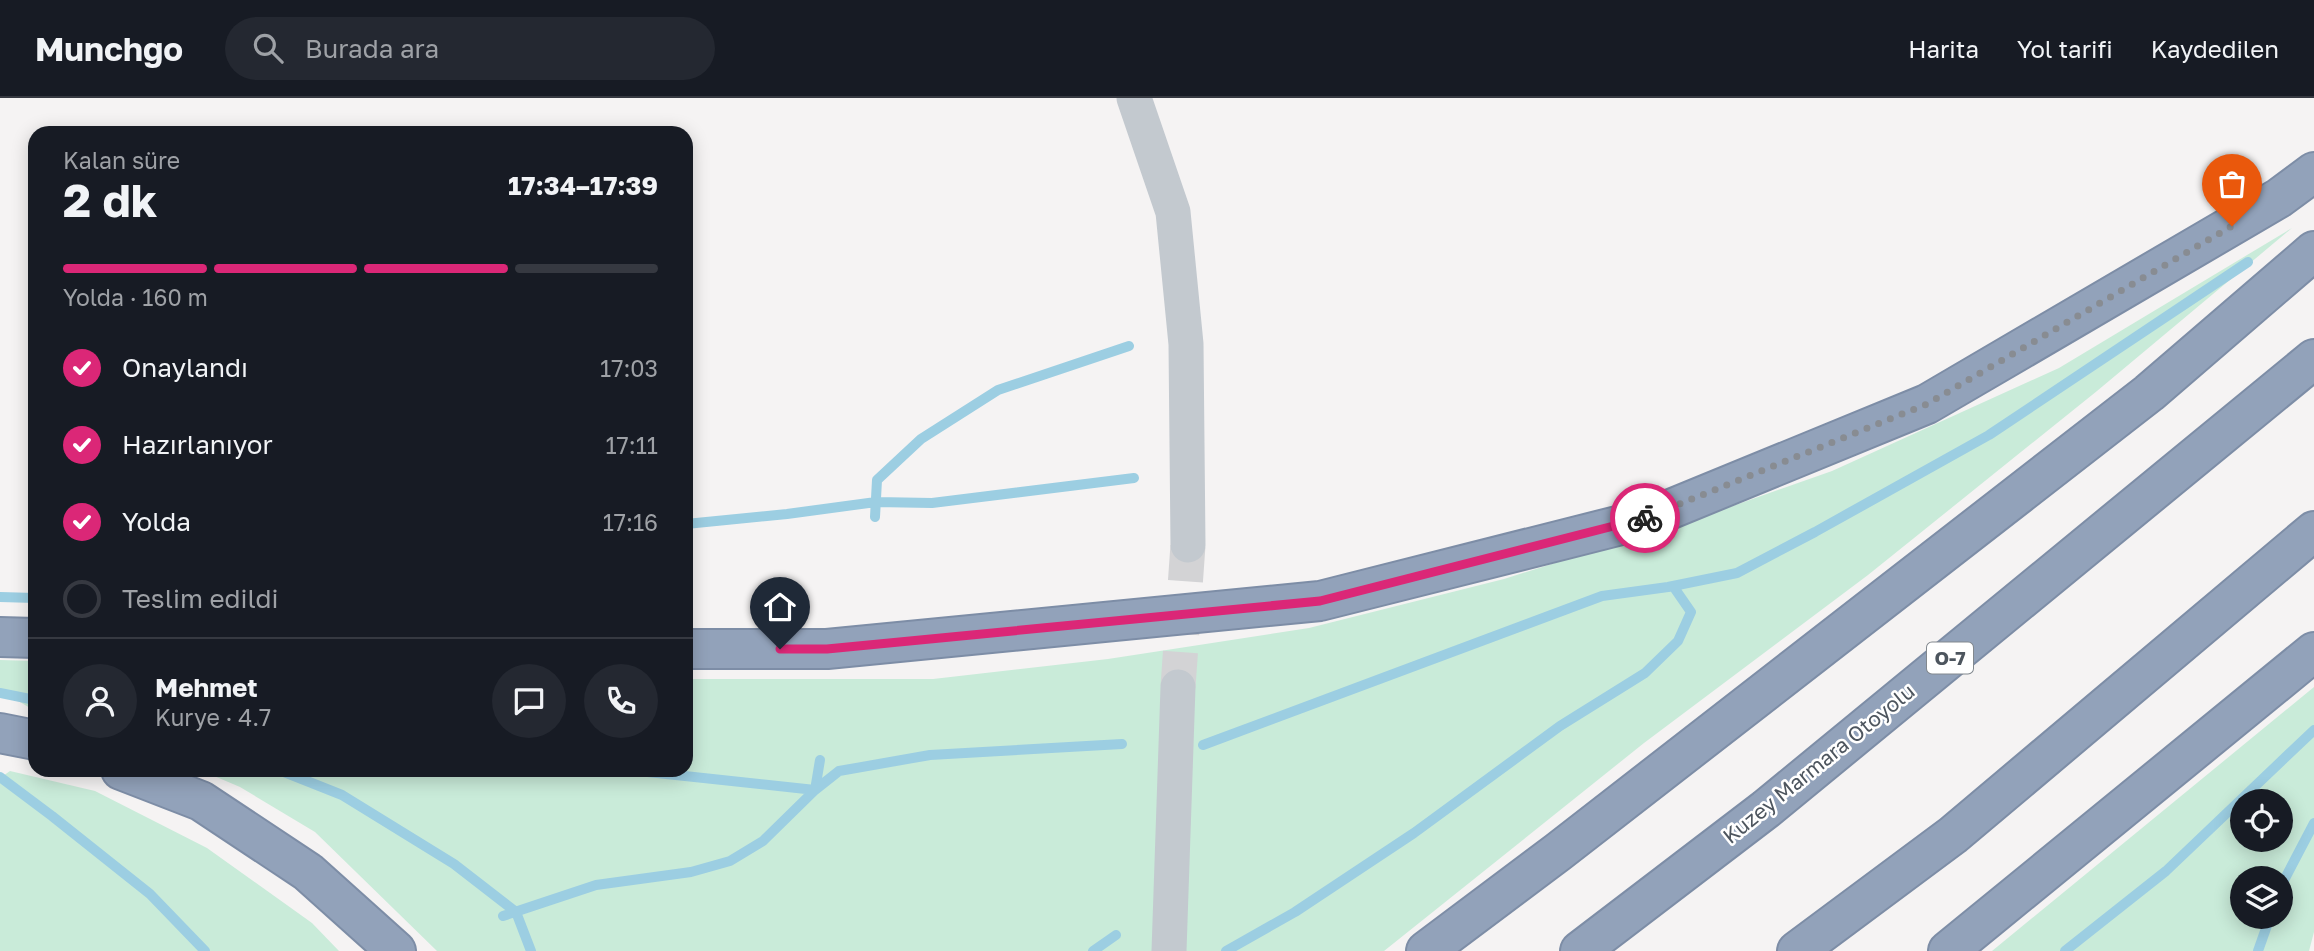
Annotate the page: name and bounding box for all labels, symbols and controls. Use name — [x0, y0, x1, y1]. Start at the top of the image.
search box — [225, 17, 715, 80]
text: Munchgo — [35, 29, 183, 68]
icon: search — [249, 29, 287, 67]
text: Burada ara — [305, 33, 439, 64]
text: Harita — [1908, 34, 1979, 63]
text: Yol tarifi — [2017, 34, 2113, 63]
text: Kaydedilen — [2151, 34, 2279, 63]
text: Kalan süre — [63, 146, 180, 174]
pin — [2202, 154, 2262, 226]
icon: bag — [2213, 165, 2251, 203]
text: 17:34–17:39 — [508, 170, 658, 201]
text: 2 dk — [63, 172, 158, 227]
text: Yolda · 160 m — [63, 283, 208, 311]
icon: check — [63, 349, 101, 387]
text: Onaylandı — [122, 352, 248, 383]
text: 17:03 — [600, 354, 658, 382]
icon: check — [63, 426, 101, 464]
text: Hazırlanıyor — [122, 429, 273, 460]
text: 17:11 — [605, 431, 658, 459]
courier — [1610, 483, 1680, 553]
icon: bike — [1626, 499, 1664, 537]
icon: check — [63, 503, 101, 541]
text: Yolda — [122, 506, 191, 537]
text: 17:16 — [603, 508, 658, 536]
pin — [750, 577, 810, 649]
text: Teslim edildi — [122, 583, 279, 614]
icon: home — [761, 588, 799, 626]
road number: O-7 — [1927, 642, 1973, 674]
button: person — [63, 664, 137, 738]
button: chat — [492, 664, 566, 738]
button: phone — [584, 664, 658, 738]
text: Mehmet — [155, 672, 258, 703]
street label: Kuzey Marmara Otoyolu — [1717, 678, 1920, 849]
text: Kurye · 4.7 — [155, 703, 271, 731]
map controls — [2230, 789, 2293, 929]
button: locate — [2230, 789, 2293, 852]
button: layers — [2230, 866, 2293, 929]

